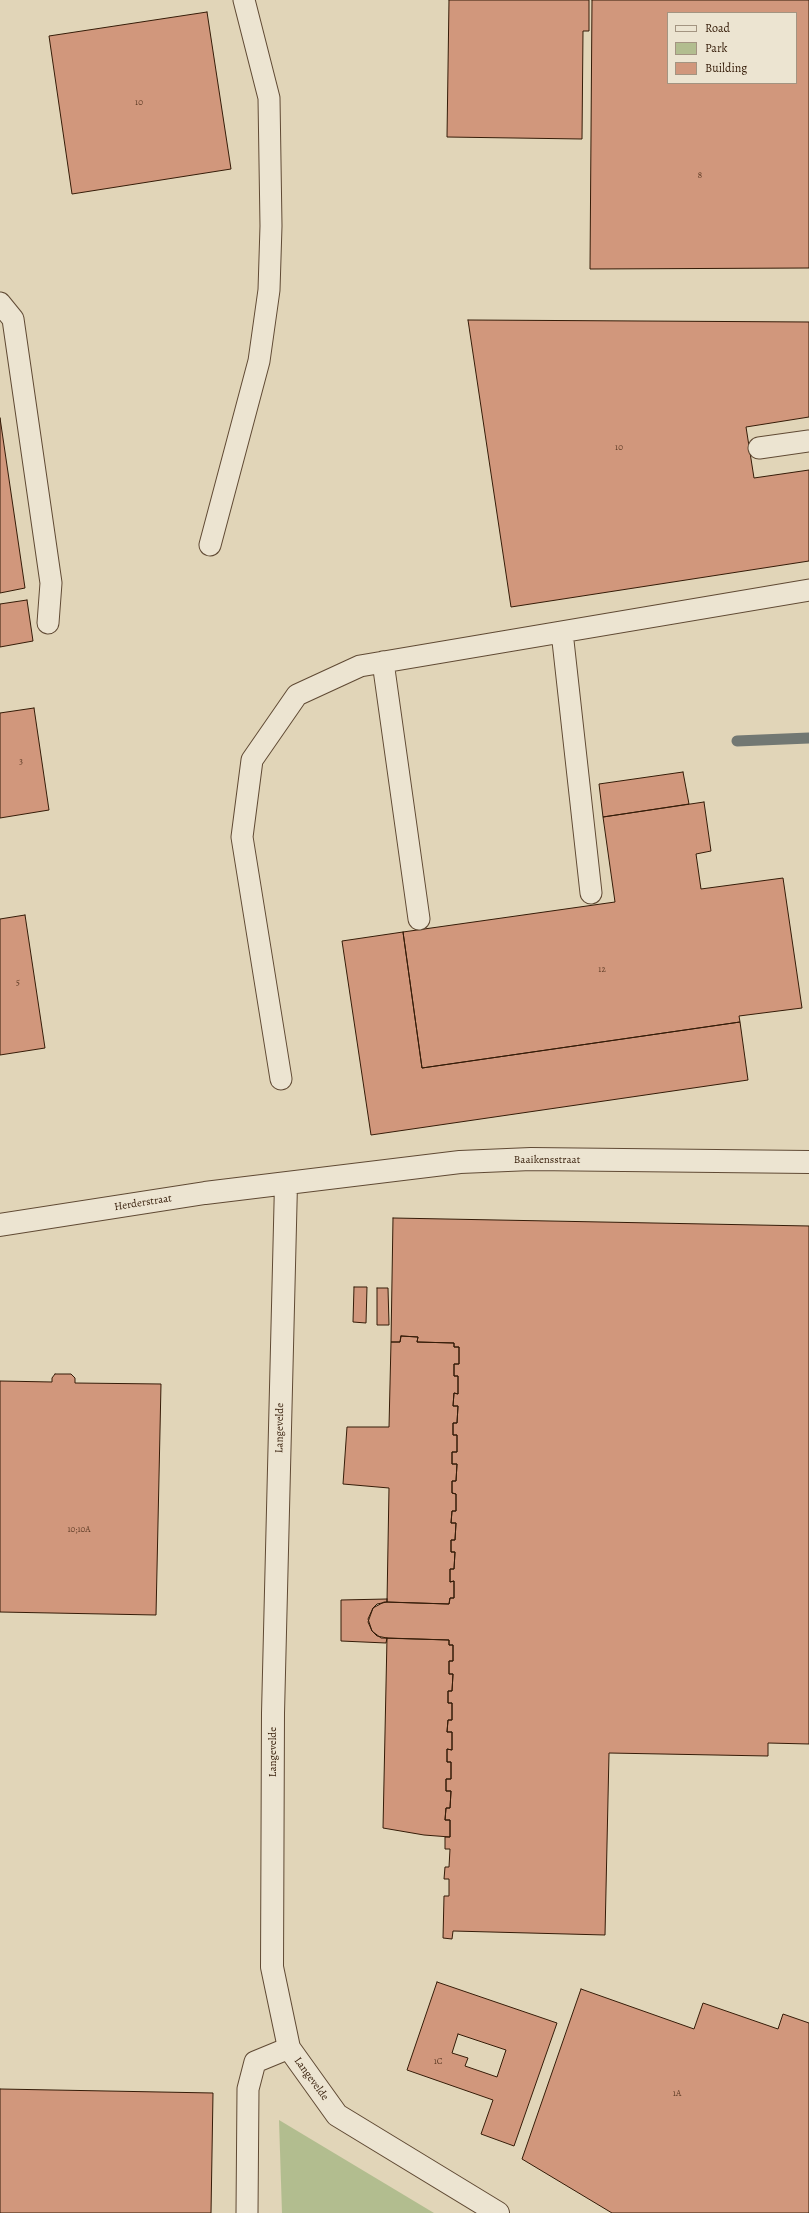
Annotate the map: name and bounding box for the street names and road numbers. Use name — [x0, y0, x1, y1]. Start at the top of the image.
street label: Baaikensstraat — [514, 1153, 580, 1167]
street label: Herderstraat — [113, 1192, 173, 1214]
street label: Langevelde — [273, 1403, 287, 1453]
street label: Langevelde — [266, 1727, 280, 1777]
street label: Langevelde — [291, 2055, 331, 2103]

